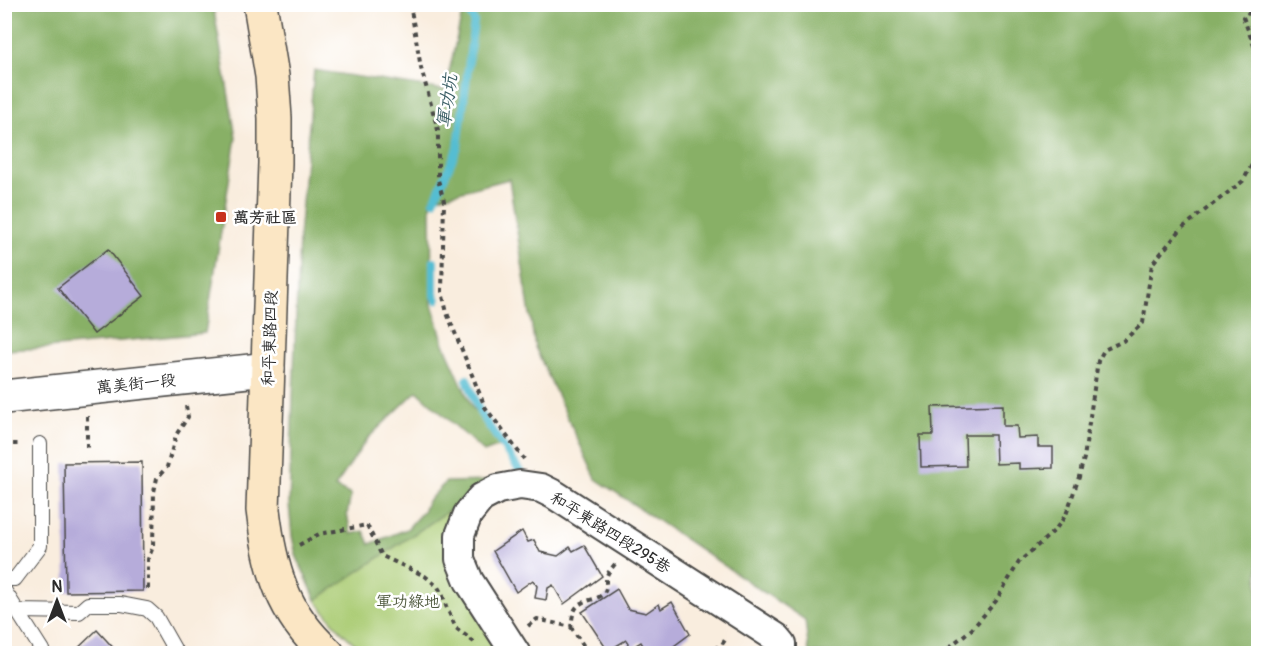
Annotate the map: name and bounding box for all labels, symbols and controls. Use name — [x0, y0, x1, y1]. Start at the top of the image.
water label: 軍功坑 — [432, 71, 463, 129]
place label: 萬芳社區 — [233, 208, 297, 228]
marker: 萬芳社區 — [214, 210, 228, 224]
street label: 和平東路四段 — [258, 290, 282, 386]
street label: 萬美街一段 — [95, 370, 177, 398]
street label: 和平東路四段295巷 — [547, 488, 674, 578]
north arrow — [27, 571, 87, 631]
text: N — [52, 577, 63, 597]
park label: 軍功綠地 — [376, 592, 440, 612]

